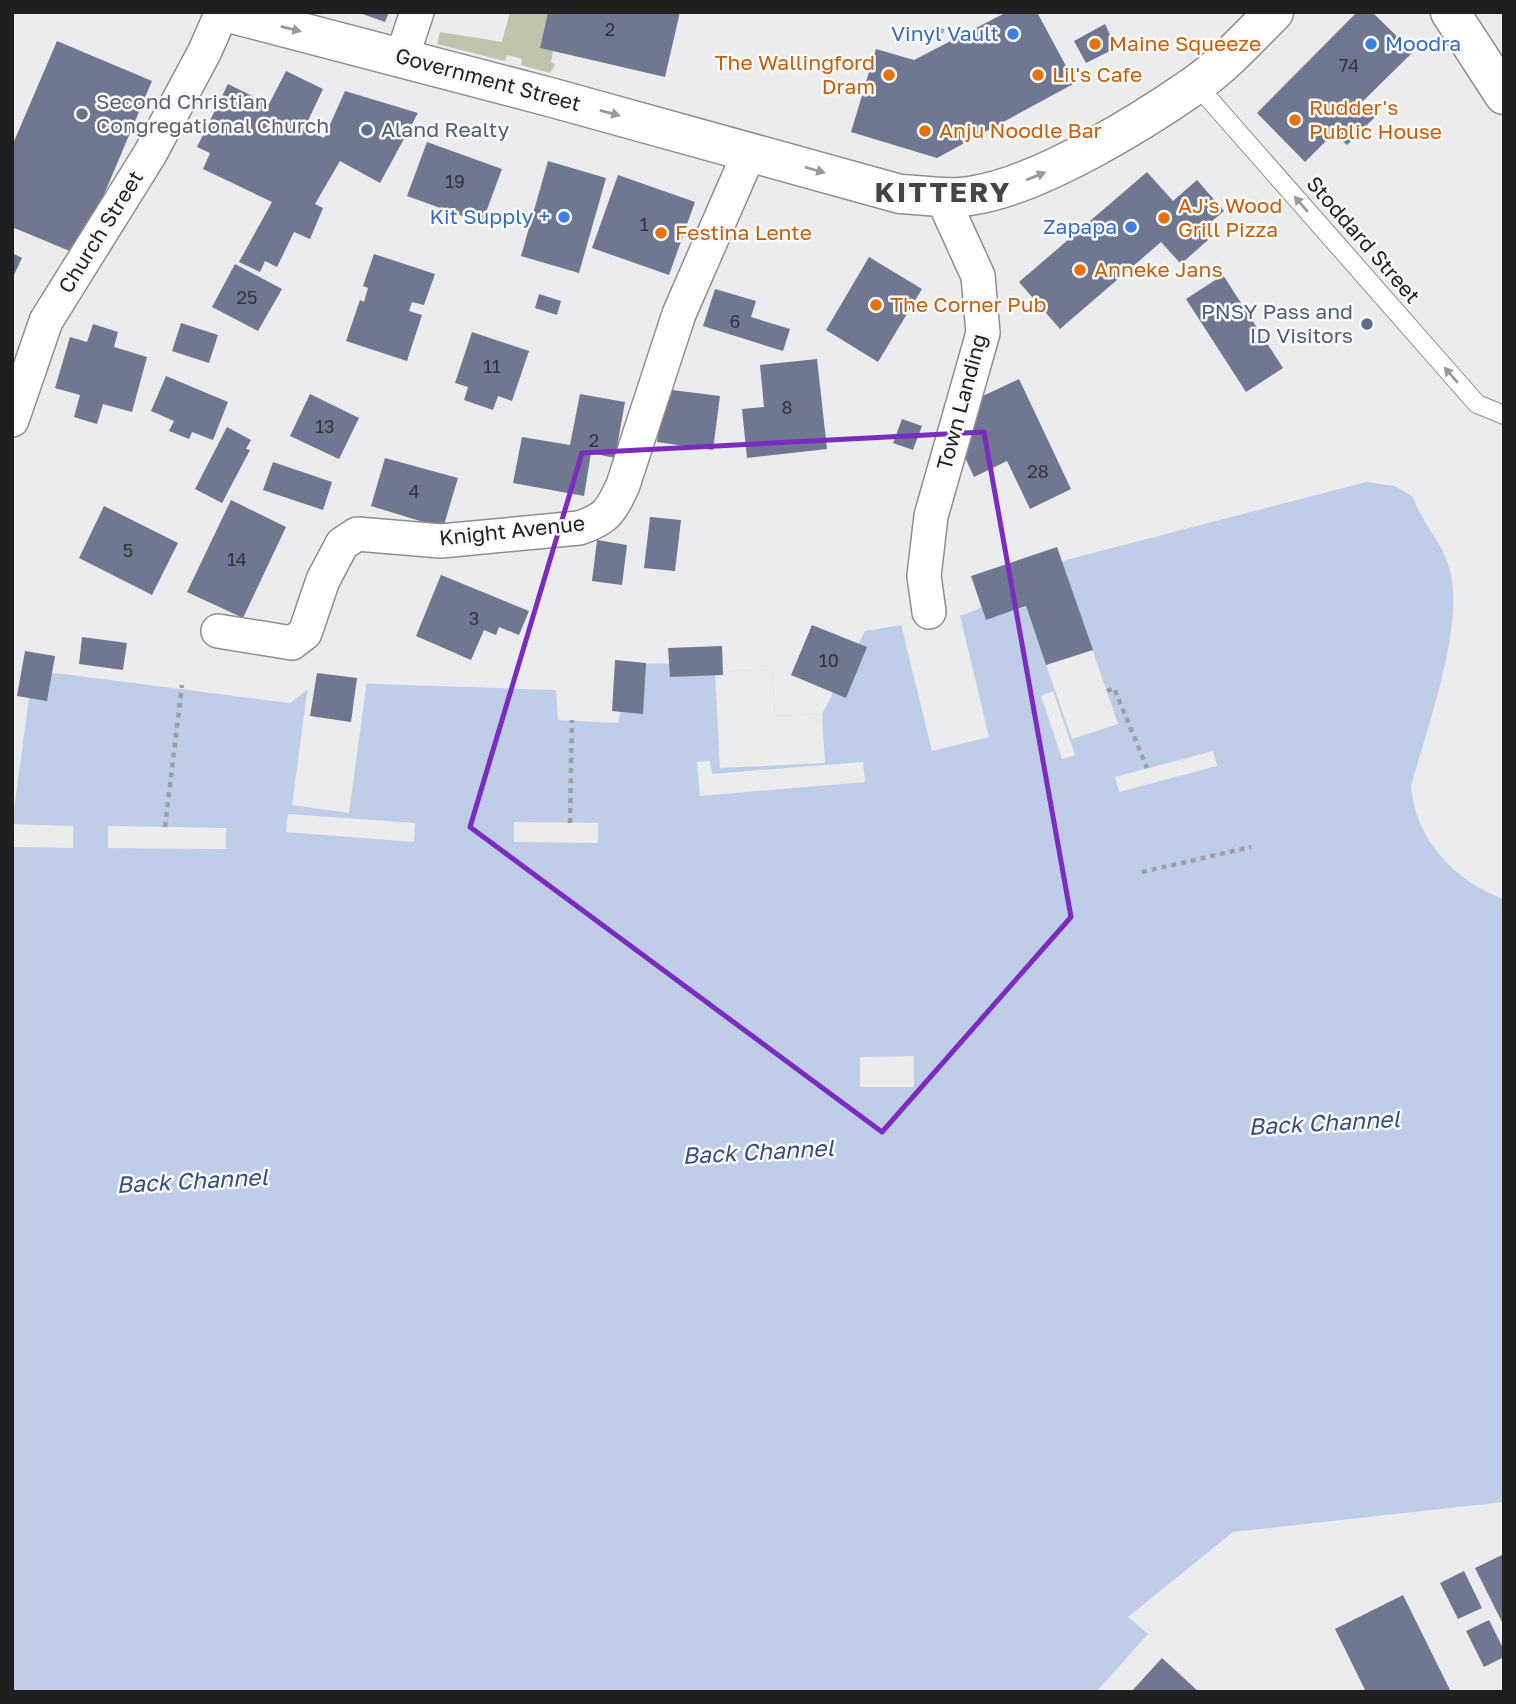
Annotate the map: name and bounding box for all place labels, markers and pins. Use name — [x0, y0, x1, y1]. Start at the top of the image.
place label: Vinyl Vault — [891, 20, 999, 46]
marker: Vinyl Vault — [1005, 26, 1021, 42]
place label: Maine Squeeze — [1109, 30, 1261, 56]
place label: Moodra — [1385, 30, 1461, 56]
marker: Maine Squeeze — [1087, 36, 1103, 52]
marker: Moodra — [1363, 36, 1379, 52]
place label: The Wallingford Dram — [715, 49, 875, 99]
place label: Lil's Cafe — [1052, 61, 1142, 87]
marker: The Wallingford Dram — [881, 67, 897, 83]
marker: Lil's Cafe — [1030, 67, 1046, 83]
place label: Second Christian Congregational Church — [96, 88, 329, 138]
place label: Rudder's Public House — [1309, 94, 1442, 144]
marker: Second Christian Congregational Church — [74, 106, 90, 122]
marker: Rudder's Public House — [1287, 112, 1303, 128]
place label: Aland Realty — [381, 116, 510, 142]
place label: Anju Noodle Bar — [939, 117, 1102, 143]
marker: Aland Realty — [359, 122, 375, 138]
marker: Anju Noodle Bar — [917, 123, 933, 139]
place label: AJ's Wood Grill Pizza — [1178, 192, 1282, 242]
place label: Kit Supply + — [429, 203, 550, 229]
marker: Kit Supply + — [556, 209, 572, 225]
marker: AJ's Wood Grill Pizza — [1156, 210, 1172, 226]
place label: Zapapa — [1043, 213, 1117, 239]
place label: Festina Lente — [675, 219, 812, 245]
marker: Zapapa — [1123, 219, 1139, 235]
marker: Festina Lente — [653, 225, 669, 241]
place label: Anneke Jans — [1094, 256, 1223, 282]
marker: Anneke Jans — [1072, 262, 1088, 278]
place label: The Corner Pub — [890, 291, 1046, 317]
marker: The Corner Pub — [868, 297, 884, 313]
place label: PNSY Pass and ID Visitors — [1201, 298, 1353, 348]
marker: PNSY Pass and ID Visitors — [1359, 316, 1375, 332]

